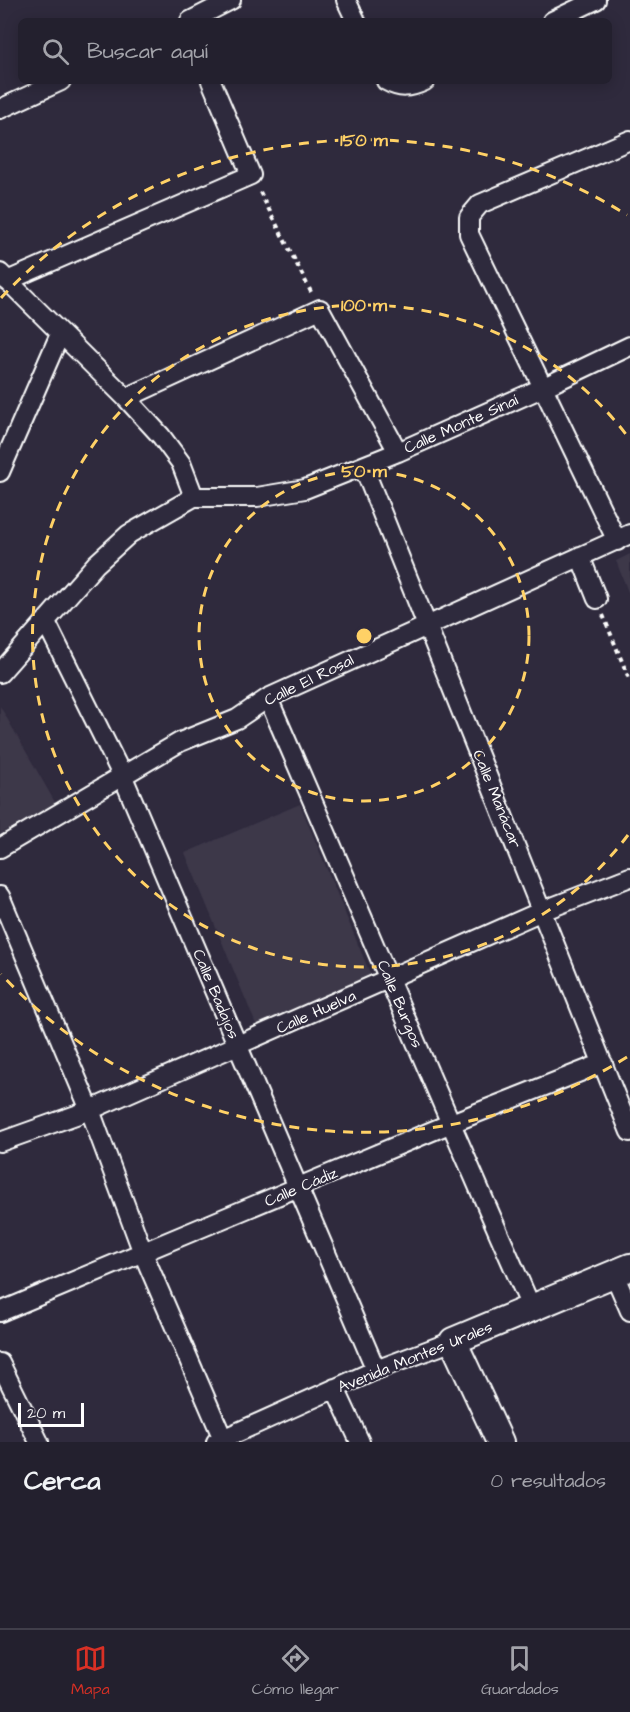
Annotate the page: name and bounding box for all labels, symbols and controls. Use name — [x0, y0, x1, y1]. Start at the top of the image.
search box — [18, 18, 612, 84]
icon: search — [39, 35, 72, 68]
text: Buscar aquí — [87, 36, 208, 67]
text: 150 m — [340, 128, 389, 153]
text: 100 m — [341, 293, 388, 318]
street label: Calle Monte Sinaí — [401, 389, 522, 459]
text: 50 m — [341, 459, 388, 484]
centre of rings — [354, 626, 374, 646]
street label: Calle El Rosal — [261, 649, 357, 711]
street label: Calle Manácar — [467, 747, 527, 852]
street label: Calle Badajos — [187, 946, 245, 1042]
street label: Calle Burgos — [371, 957, 428, 1052]
street label: Calle Huelva — [273, 985, 359, 1039]
street label: Calle Cádiz — [261, 1162, 341, 1212]
street label: Avenida Montes Urales — [334, 1316, 496, 1398]
scale bar — [18, 1400, 84, 1428]
text: 20 m — [27, 1402, 65, 1424]
text: Cerca — [24, 1463, 101, 1499]
text: 0 resultados — [490, 1467, 606, 1495]
tab: Mapa — [71, 1642, 110, 1700]
tab: Cómo llegar — [252, 1642, 339, 1700]
tab: Guardados — [481, 1642, 559, 1700]

